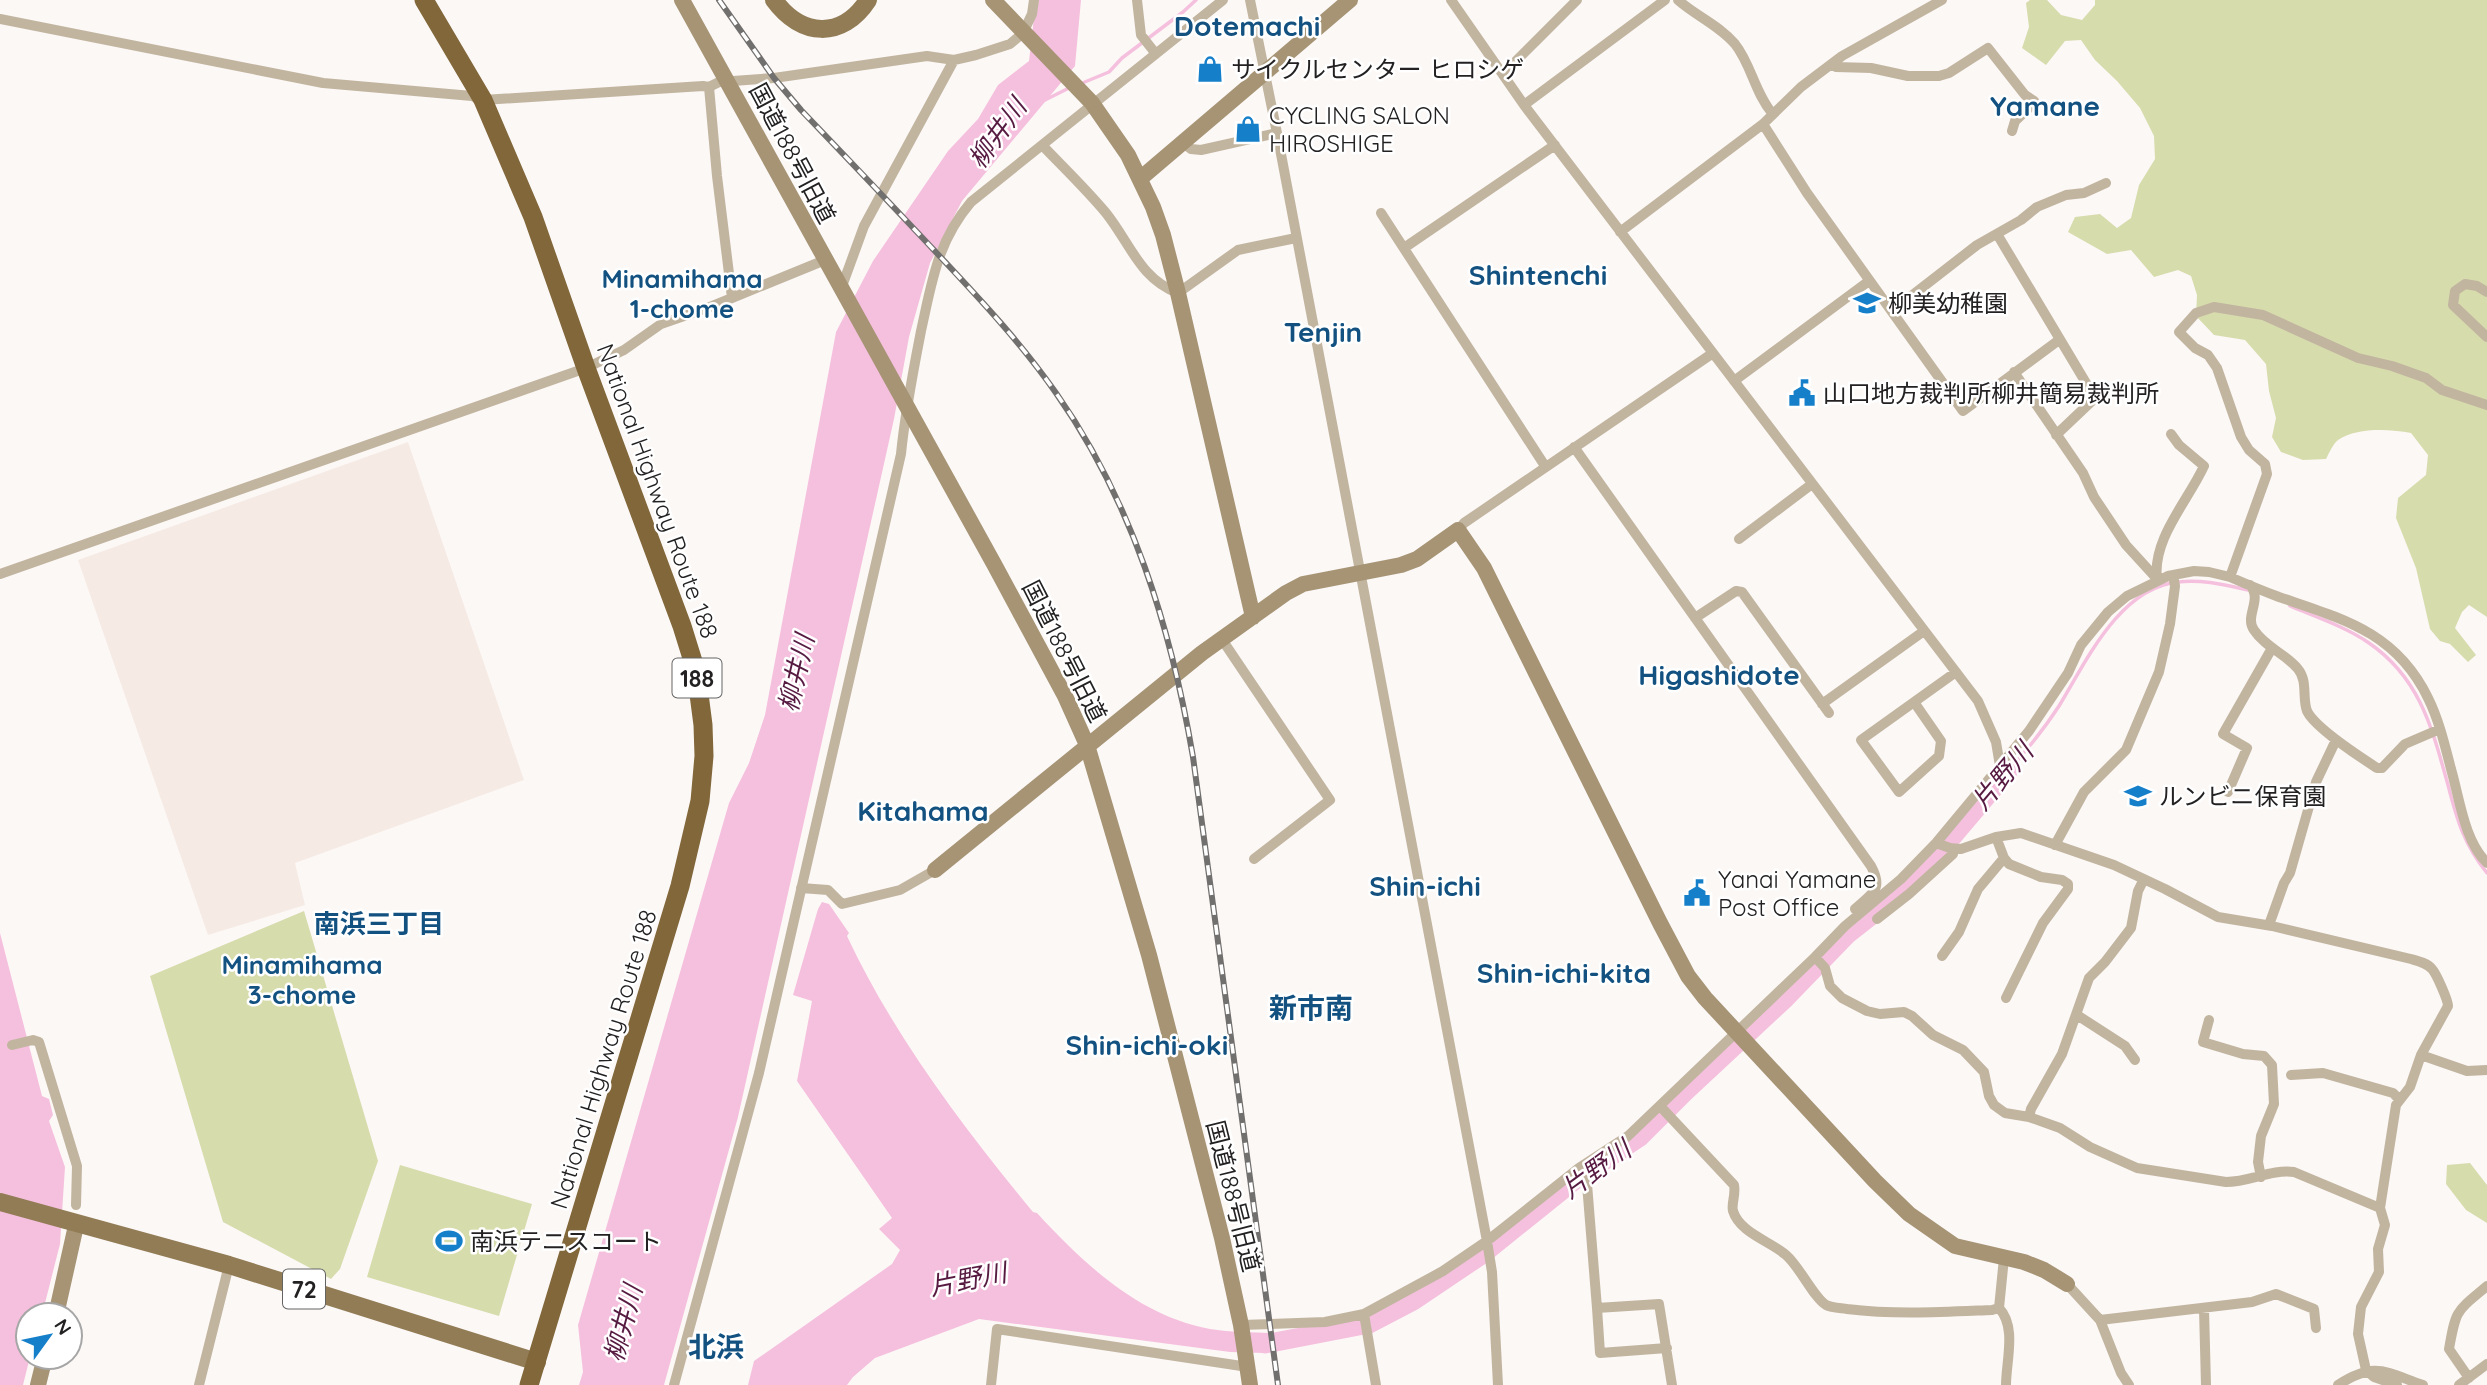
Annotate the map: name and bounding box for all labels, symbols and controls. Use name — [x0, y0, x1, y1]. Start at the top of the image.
district label: Dotemachi — [1174, 8, 1320, 43]
shop icon: サイクルセンター ヒロシゲ — [1195, 54, 1225, 84]
place label: サイクルセンター ヒロシゲ — [1231, 54, 1524, 84]
street label: 国道188号旧道 — [743, 78, 843, 228]
district label: Yamane — [1990, 88, 2100, 123]
water label: 柳井川 — [961, 89, 1035, 174]
place label: CYCLING SALON HIROSHIGE — [1269, 100, 1450, 158]
shop icon: CYCLING SALON HIROSHIGE — [1233, 114, 1263, 144]
district label: Shintenchi — [1469, 257, 1607, 292]
district label: Minamihama 1-chome — [601, 262, 763, 325]
school or university icon: 柳美幼稚園 — [1852, 288, 1882, 318]
place label: 柳美幼稚園 — [1888, 288, 2008, 318]
district label: Tenjin — [1284, 314, 1362, 349]
street label: National Highway Route 188 — [591, 340, 725, 642]
public building icon: 山口地方裁判所柳井簡易裁判所 — [1787, 378, 1817, 408]
place label: 山口地方裁判所柳井簡易裁判所 — [1823, 378, 2159, 408]
street label: 国道188号旧道 — [1016, 575, 1114, 727]
water label: 柳井川 — [771, 628, 822, 715]
district label: Higashidote — [1638, 657, 1800, 692]
road number: 188 — [672, 658, 722, 698]
water label: 片野川 — [1964, 733, 2042, 816]
school or university icon: ルンビニ保育園 — [2123, 781, 2153, 811]
place label: ルンビニ保育園 — [2159, 781, 2327, 811]
district label: Kitahama — [857, 793, 989, 828]
place label: Yanai Yamane Post Office — [1718, 864, 1876, 922]
district label: Shin-ichi — [1369, 868, 1481, 903]
public building icon: Yanai Yamane Post Office — [1682, 878, 1712, 908]
street label: National Highway Route 188 — [543, 906, 663, 1212]
district label: 南浜三丁目 — [314, 907, 444, 940]
district label: Minamihama 3-chome — [221, 948, 383, 1011]
district label: Shin-ichi-kita — [1477, 955, 1651, 990]
district label: 新市南 — [1269, 990, 1353, 1025]
district label: Shin-ichi-oki — [1066, 1027, 1228, 1062]
street label: 国道188号旧道 — [1201, 1117, 1267, 1275]
water label: 片野川 — [1555, 1131, 1640, 1205]
sports icon: 南浜テニスコート — [434, 1226, 464, 1256]
place label: 南浜テニスコート — [470, 1226, 662, 1256]
water label: 片野川 — [927, 1255, 1012, 1303]
road number: 72 — [283, 1270, 325, 1308]
water label: 柳井川 — [597, 1278, 650, 1365]
north arrow — [14, 1301, 84, 1371]
text: N — [49, 1314, 77, 1339]
district label: 北浜 — [688, 1329, 744, 1364]

